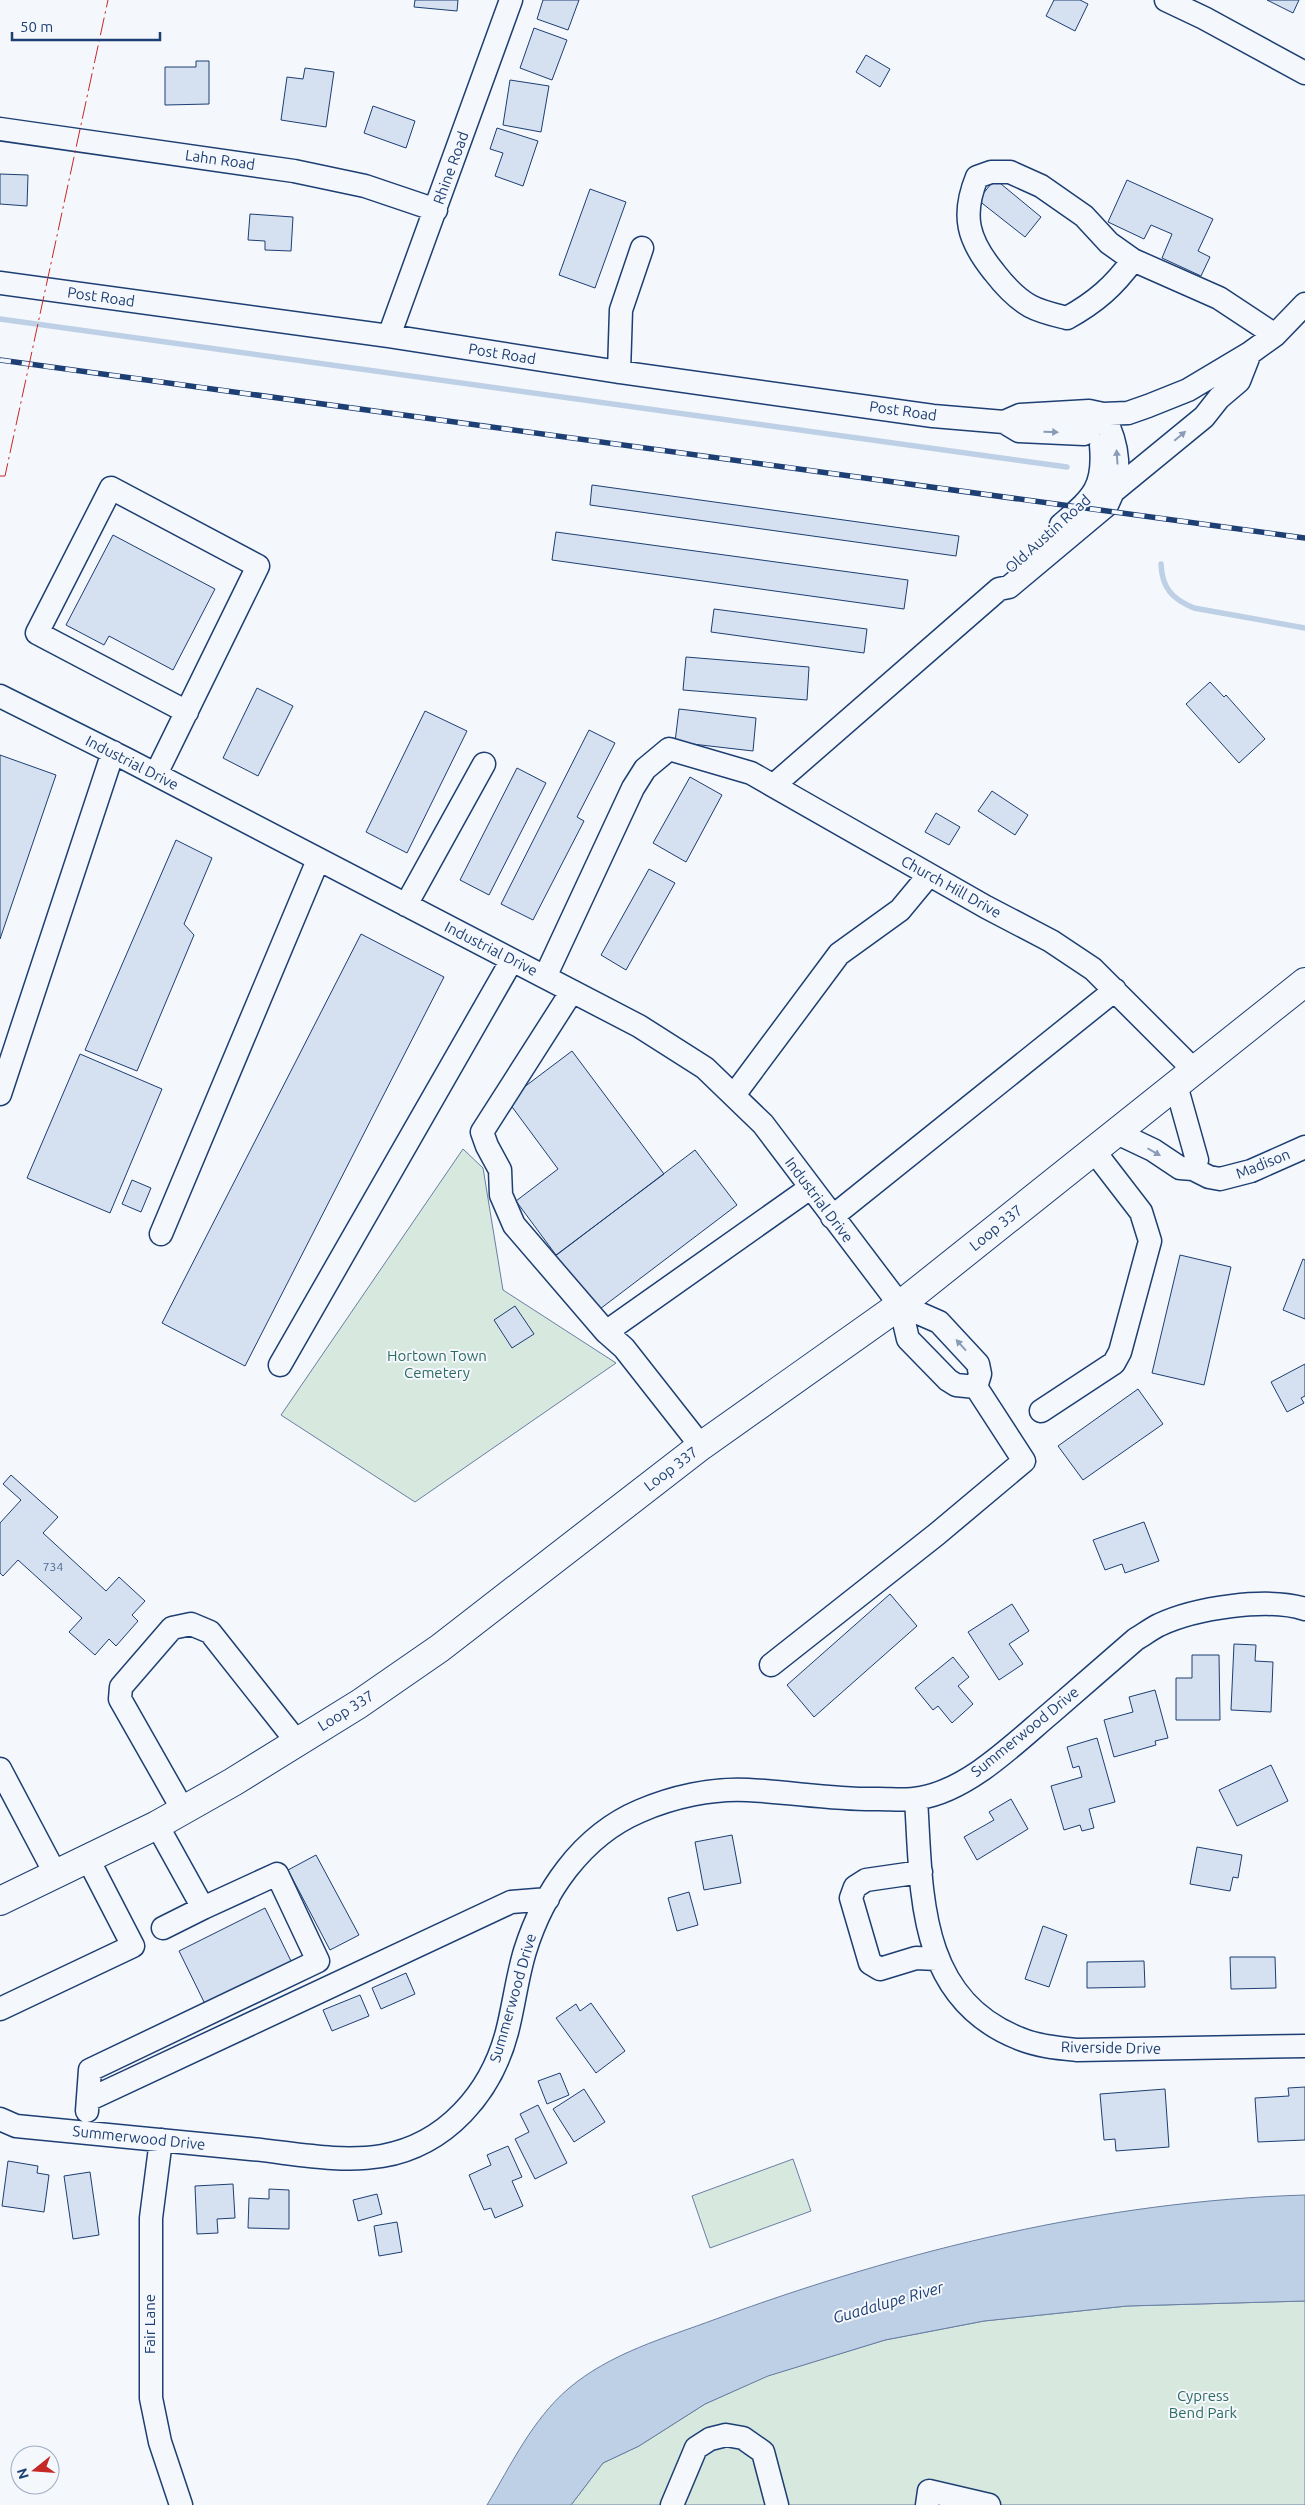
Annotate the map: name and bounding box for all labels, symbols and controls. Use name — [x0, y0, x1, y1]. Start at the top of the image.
scale bar — [12, 10, 160, 42]
text: 50 m — [20, 18, 53, 35]
street label: Rhine Road — [429, 129, 472, 207]
street label: Lahn Road — [184, 146, 256, 173]
street label: Post Road — [66, 283, 136, 310]
street label: Post Road — [467, 340, 537, 367]
street label: Post Road — [868, 397, 938, 424]
one-way arrow — [1043, 428, 1059, 436]
one-way arrow — [1173, 431, 1186, 442]
one-way arrow — [1113, 449, 1121, 465]
street label: Old Austin Road — [1002, 491, 1094, 576]
street label: Industrial Drive — [83, 732, 182, 793]
street label: Church Hill Drive — [898, 852, 1004, 921]
street label: Industrial Drive — [442, 918, 541, 979]
street label: Madison — [1233, 1145, 1292, 1182]
one-way arrow — [1148, 1147, 1161, 1156]
street label: Industrial Drive — [782, 1154, 857, 1246]
street label: Loop 337 — [966, 1201, 1025, 1254]
one-way arrow — [955, 1340, 967, 1352]
park label: Hortown Town Cemetery — [387, 1347, 487, 1381]
street label: Loop 337 — [641, 1443, 701, 1494]
house number: 734 — [43, 1560, 63, 1573]
street label: Summerwood Drive — [967, 1683, 1082, 1780]
street label: Loop 337 — [315, 1687, 377, 1734]
street label: Summerwood Drive — [486, 1931, 539, 2064]
street label: Riverside Drive — [1061, 2038, 1161, 2057]
street label: Summerwood Drive — [72, 2122, 206, 2153]
water label: Guadalupe River — [831, 2277, 946, 2326]
street label: Fair Lane — [141, 2294, 158, 2354]
park label: Cypress Bend Park — [1169, 2387, 1238, 2421]
north arrow — [10, 2445, 60, 2495]
text: N — [13, 2466, 32, 2481]

